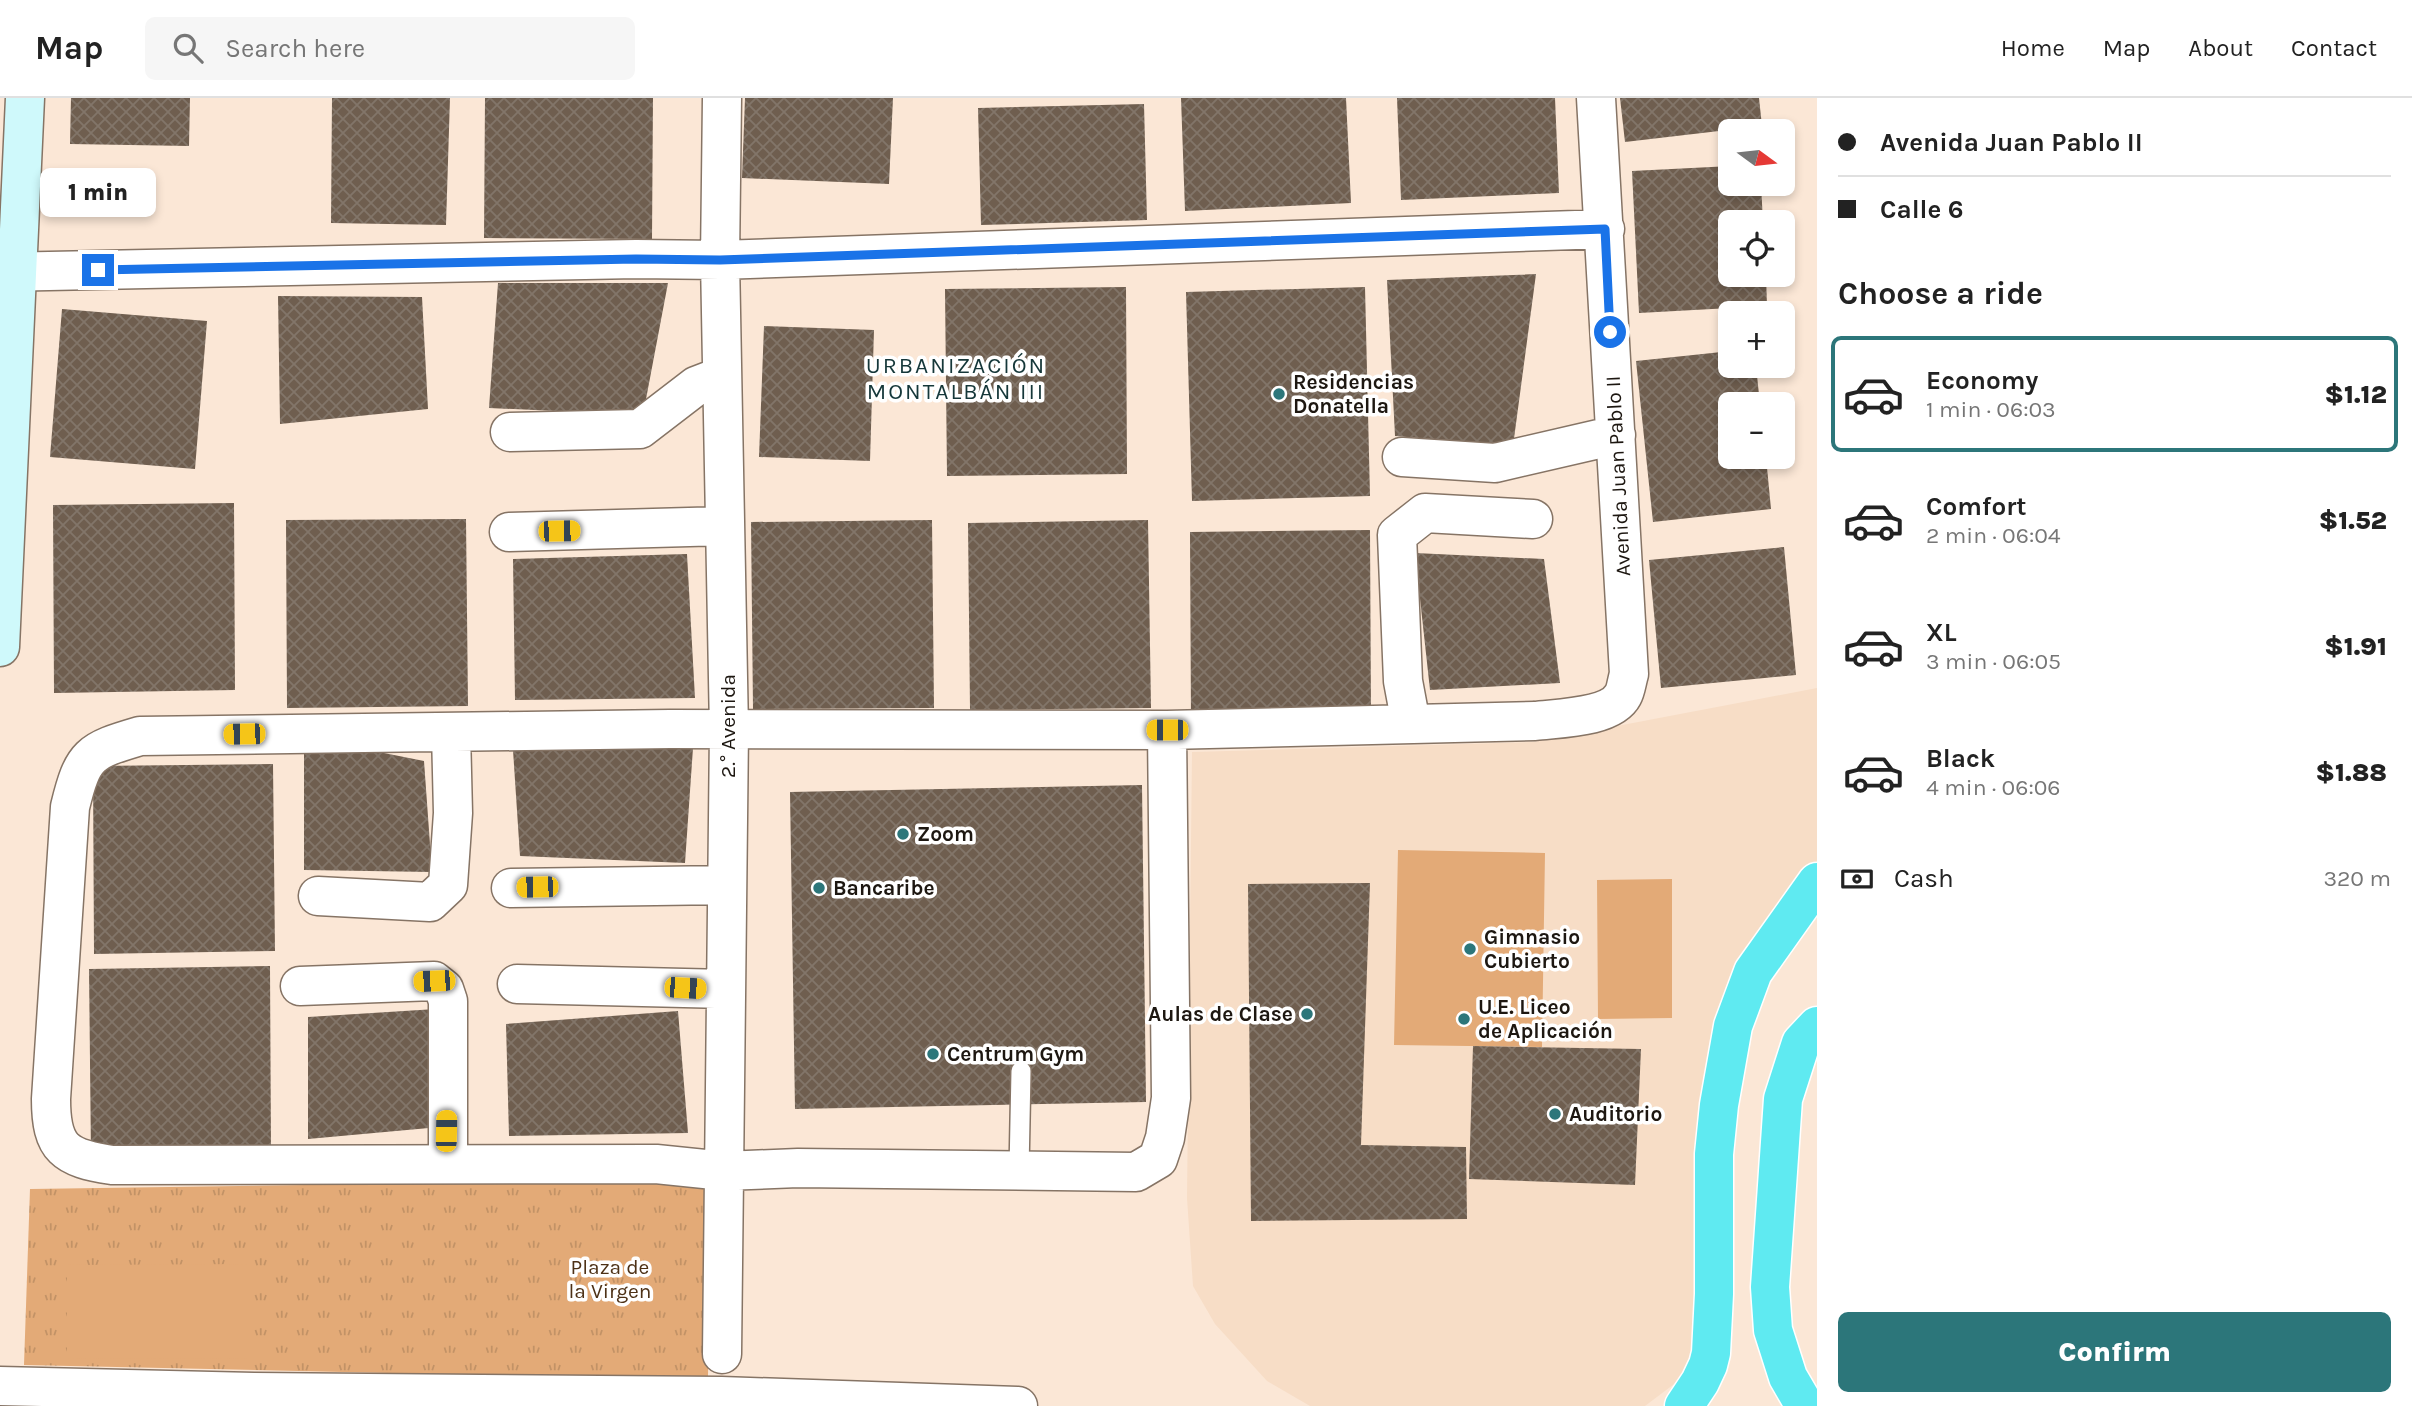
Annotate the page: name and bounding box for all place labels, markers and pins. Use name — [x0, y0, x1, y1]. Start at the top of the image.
place label: Residencias Donatella — [1293, 370, 1414, 418]
marker: Residencias Donatella — [1271, 386, 1287, 402]
place label: Zoom — [917, 822, 974, 846]
marker: Zoom — [895, 826, 911, 842]
place label: Bancaribe — [833, 876, 935, 900]
marker: Bancaribe — [811, 880, 827, 896]
place label: Gimnasio Cubierto — [1484, 925, 1580, 973]
marker: Gimnasio Cubierto — [1462, 941, 1478, 957]
place label: U.E. Liceo de Aplicación — [1478, 995, 1613, 1043]
place label: Aulas de Clase — [1148, 1002, 1293, 1026]
marker: Aulas de Clase — [1299, 1006, 1315, 1022]
marker: U.E. Liceo de Aplicación — [1456, 1011, 1472, 1027]
place label: Centrum Gym — [947, 1042, 1084, 1066]
marker: Centrum Gym — [925, 1046, 941, 1062]
place label: Auditorio — [1569, 1102, 1662, 1126]
marker: Auditorio — [1547, 1106, 1563, 1122]

